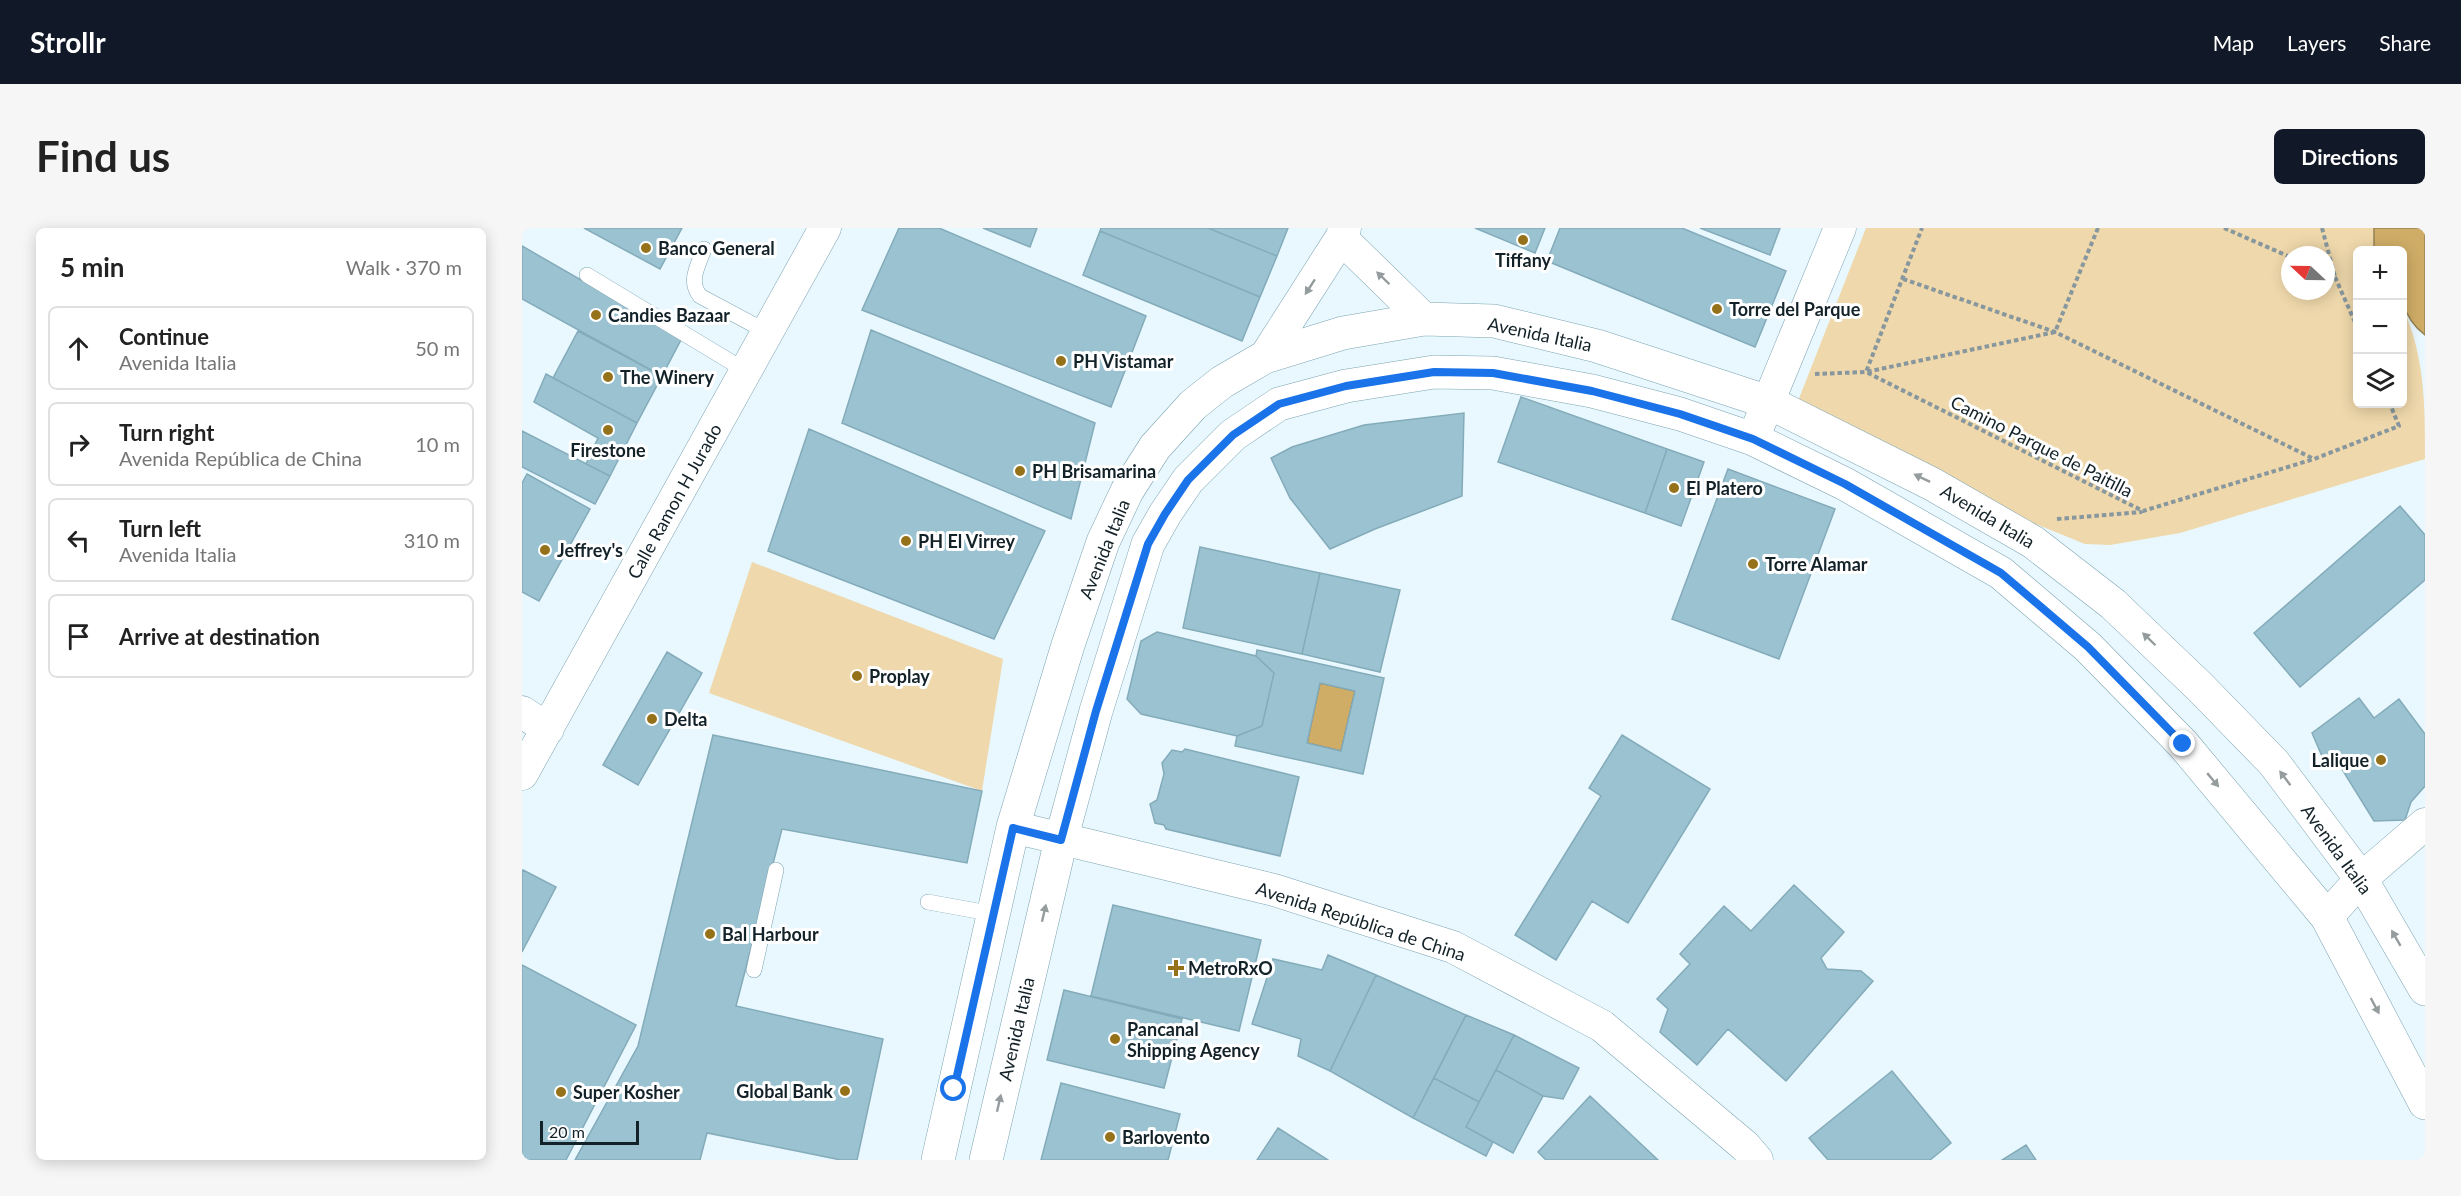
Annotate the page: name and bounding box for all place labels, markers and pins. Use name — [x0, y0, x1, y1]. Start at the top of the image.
marker: Tiffany — [1516, 233, 1530, 247]
place label: Banco General — [658, 237, 775, 259]
marker: Banco General — [639, 241, 653, 255]
place label: Tiffany — [1495, 249, 1552, 271]
place label: Torre del Parque — [1729, 298, 1861, 320]
marker: Torre del Parque — [1710, 302, 1724, 316]
place label: Candies Bazaar — [608, 304, 730, 326]
marker: Candies Bazaar — [589, 308, 603, 322]
place label: PH Vistamar — [1073, 350, 1174, 372]
marker: PH Vistamar — [1054, 354, 1068, 368]
place label: The Winery — [620, 366, 715, 388]
marker: The Winery — [601, 370, 615, 384]
marker: Firestone — [601, 423, 615, 437]
place label: Firestone — [570, 439, 646, 461]
place label: PH Brisamarina — [1032, 460, 1156, 482]
marker: PH Brisamarina — [1013, 464, 1027, 478]
place label: El Platero — [1686, 477, 1763, 499]
marker: El Platero — [1667, 481, 1681, 495]
place label: PH El Virrey — [918, 530, 1015, 552]
marker: PH El Virrey — [899, 534, 913, 548]
place label: Jeffrey's — [557, 539, 623, 561]
marker: Jeffrey's — [538, 543, 552, 557]
place label: Torre Alamar — [1765, 553, 1868, 575]
marker: Torre Alamar — [1746, 557, 1760, 571]
place label: Proplay — [869, 665, 930, 687]
marker: Proplay — [850, 669, 864, 683]
place label: Delta — [664, 708, 708, 730]
marker: Delta — [645, 712, 659, 726]
place label: Lalique — [2311, 749, 2369, 771]
marker: Lalique — [2374, 753, 2388, 767]
place label: Bal Harbour — [722, 923, 819, 945]
marker: Bal Harbour — [703, 927, 717, 941]
place label: MetroRxO — [1188, 957, 1273, 979]
marker: MetroRxO — [1169, 961, 1183, 975]
place label: Pancanal Shipping Agency — [1127, 1018, 1260, 1061]
marker: Pancanal Shipping Agency — [1108, 1032, 1122, 1046]
place label: Global Bank — [736, 1080, 833, 1102]
place label: Super Kosher — [573, 1081, 680, 1103]
marker: Global Bank — [838, 1084, 852, 1098]
marker: Super Kosher — [554, 1085, 568, 1099]
place label: Barlovento — [1122, 1126, 1210, 1148]
marker: Barlovento — [1103, 1130, 1117, 1144]

